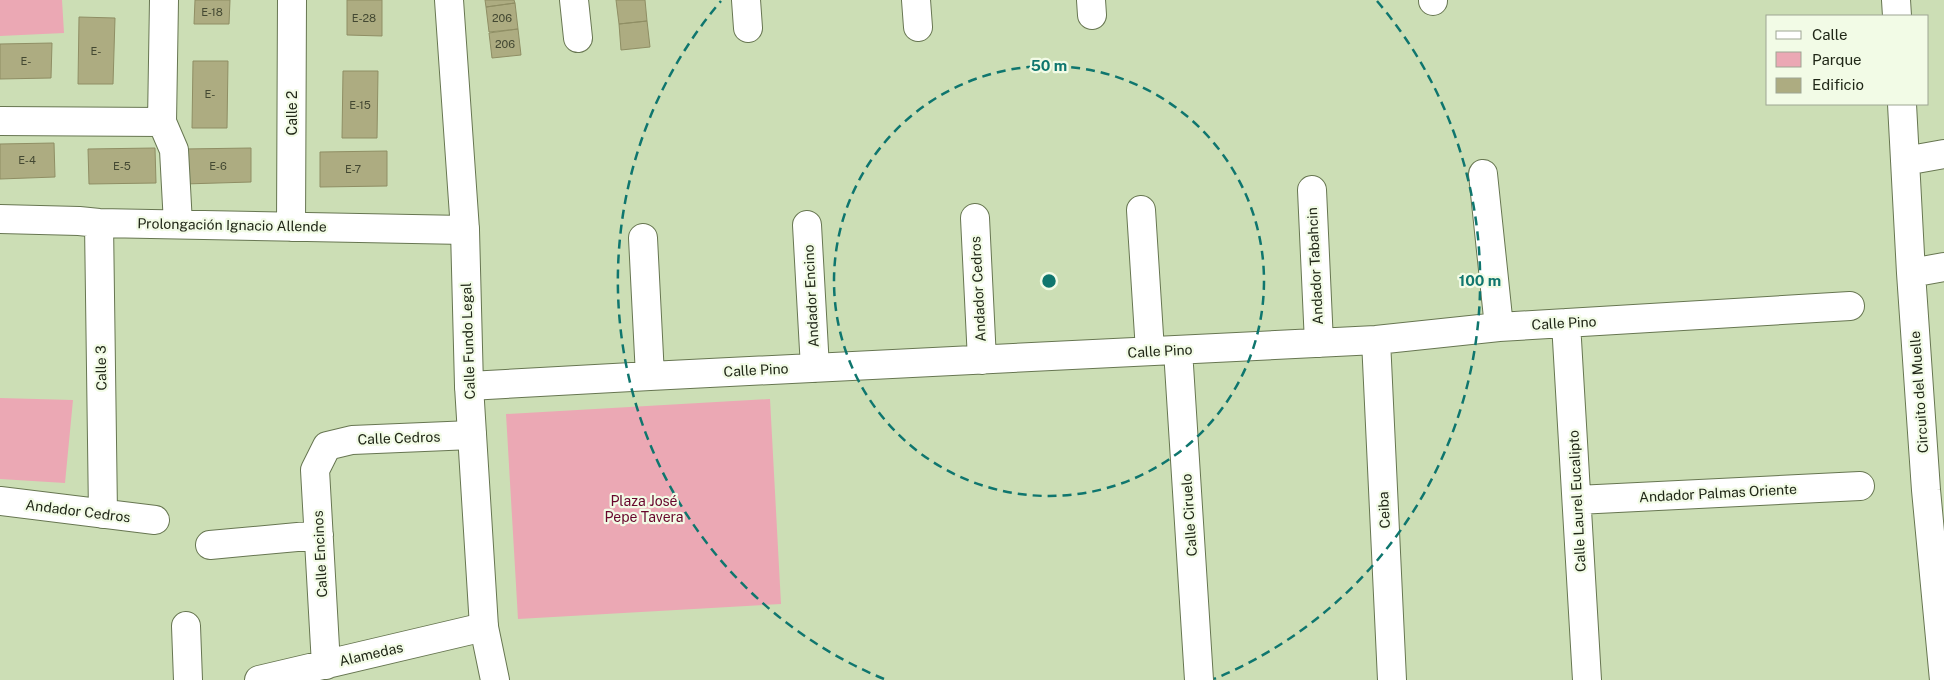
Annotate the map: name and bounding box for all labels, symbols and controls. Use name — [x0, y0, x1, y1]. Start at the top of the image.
house number: E-18 — [201, 6, 223, 18]
house number: E-28 — [352, 12, 376, 24]
house number: 206 — [492, 12, 512, 24]
legend — [1766, 15, 1929, 105]
text: Calle — [1812, 26, 1848, 43]
house number: 206 — [495, 38, 515, 50]
house number: E- — [91, 45, 101, 57]
text: Parque — [1812, 51, 1862, 68]
house number: E- — [21, 55, 31, 67]
text: 50 m — [1031, 57, 1067, 74]
text: Edificio — [1812, 76, 1864, 93]
house number: E- — [205, 88, 215, 100]
street label: Calle 2 — [284, 91, 300, 135]
house number: E-15 — [349, 99, 371, 111]
house number: E-4 — [18, 154, 36, 166]
house number: E-5 — [113, 160, 131, 172]
house number: E-6 — [209, 160, 227, 172]
house number: E-7 — [345, 163, 361, 175]
street label: Andador Tabahcin — [1304, 207, 1326, 325]
street label: Prolongación Ignacio Allende — [137, 215, 327, 235]
street label: Andador Cedros — [967, 236, 989, 342]
street label: Andador Encino — [800, 244, 822, 348]
centre of rings — [1040, 272, 1058, 290]
text: 100 m — [1459, 272, 1501, 289]
street label: Calle Fundo Legal — [458, 282, 478, 400]
street label: Calle Pino — [1531, 313, 1597, 333]
street label: Circuito del Muelle — [1907, 330, 1931, 454]
street label: Calle Pino — [1127, 341, 1193, 361]
street label: Calle 3 — [93, 345, 109, 391]
street label: Calle Pino — [723, 360, 789, 380]
street label: Calle Cedros — [357, 429, 441, 447]
street label: Calle Laurel Eucalipto — [1565, 430, 1589, 572]
street label: Calle Ciruelo — [1178, 473, 1200, 557]
street label: Andador Palmas Oriente — [1639, 481, 1797, 505]
street label: Ceiba — [1375, 491, 1393, 529]
park label: Plaza José Pepe Tavera — [604, 493, 684, 525]
street label: Andador Cedros — [25, 497, 131, 525]
street label: Calle Encinos — [310, 510, 330, 598]
street label: Alamedas — [338, 639, 404, 669]

